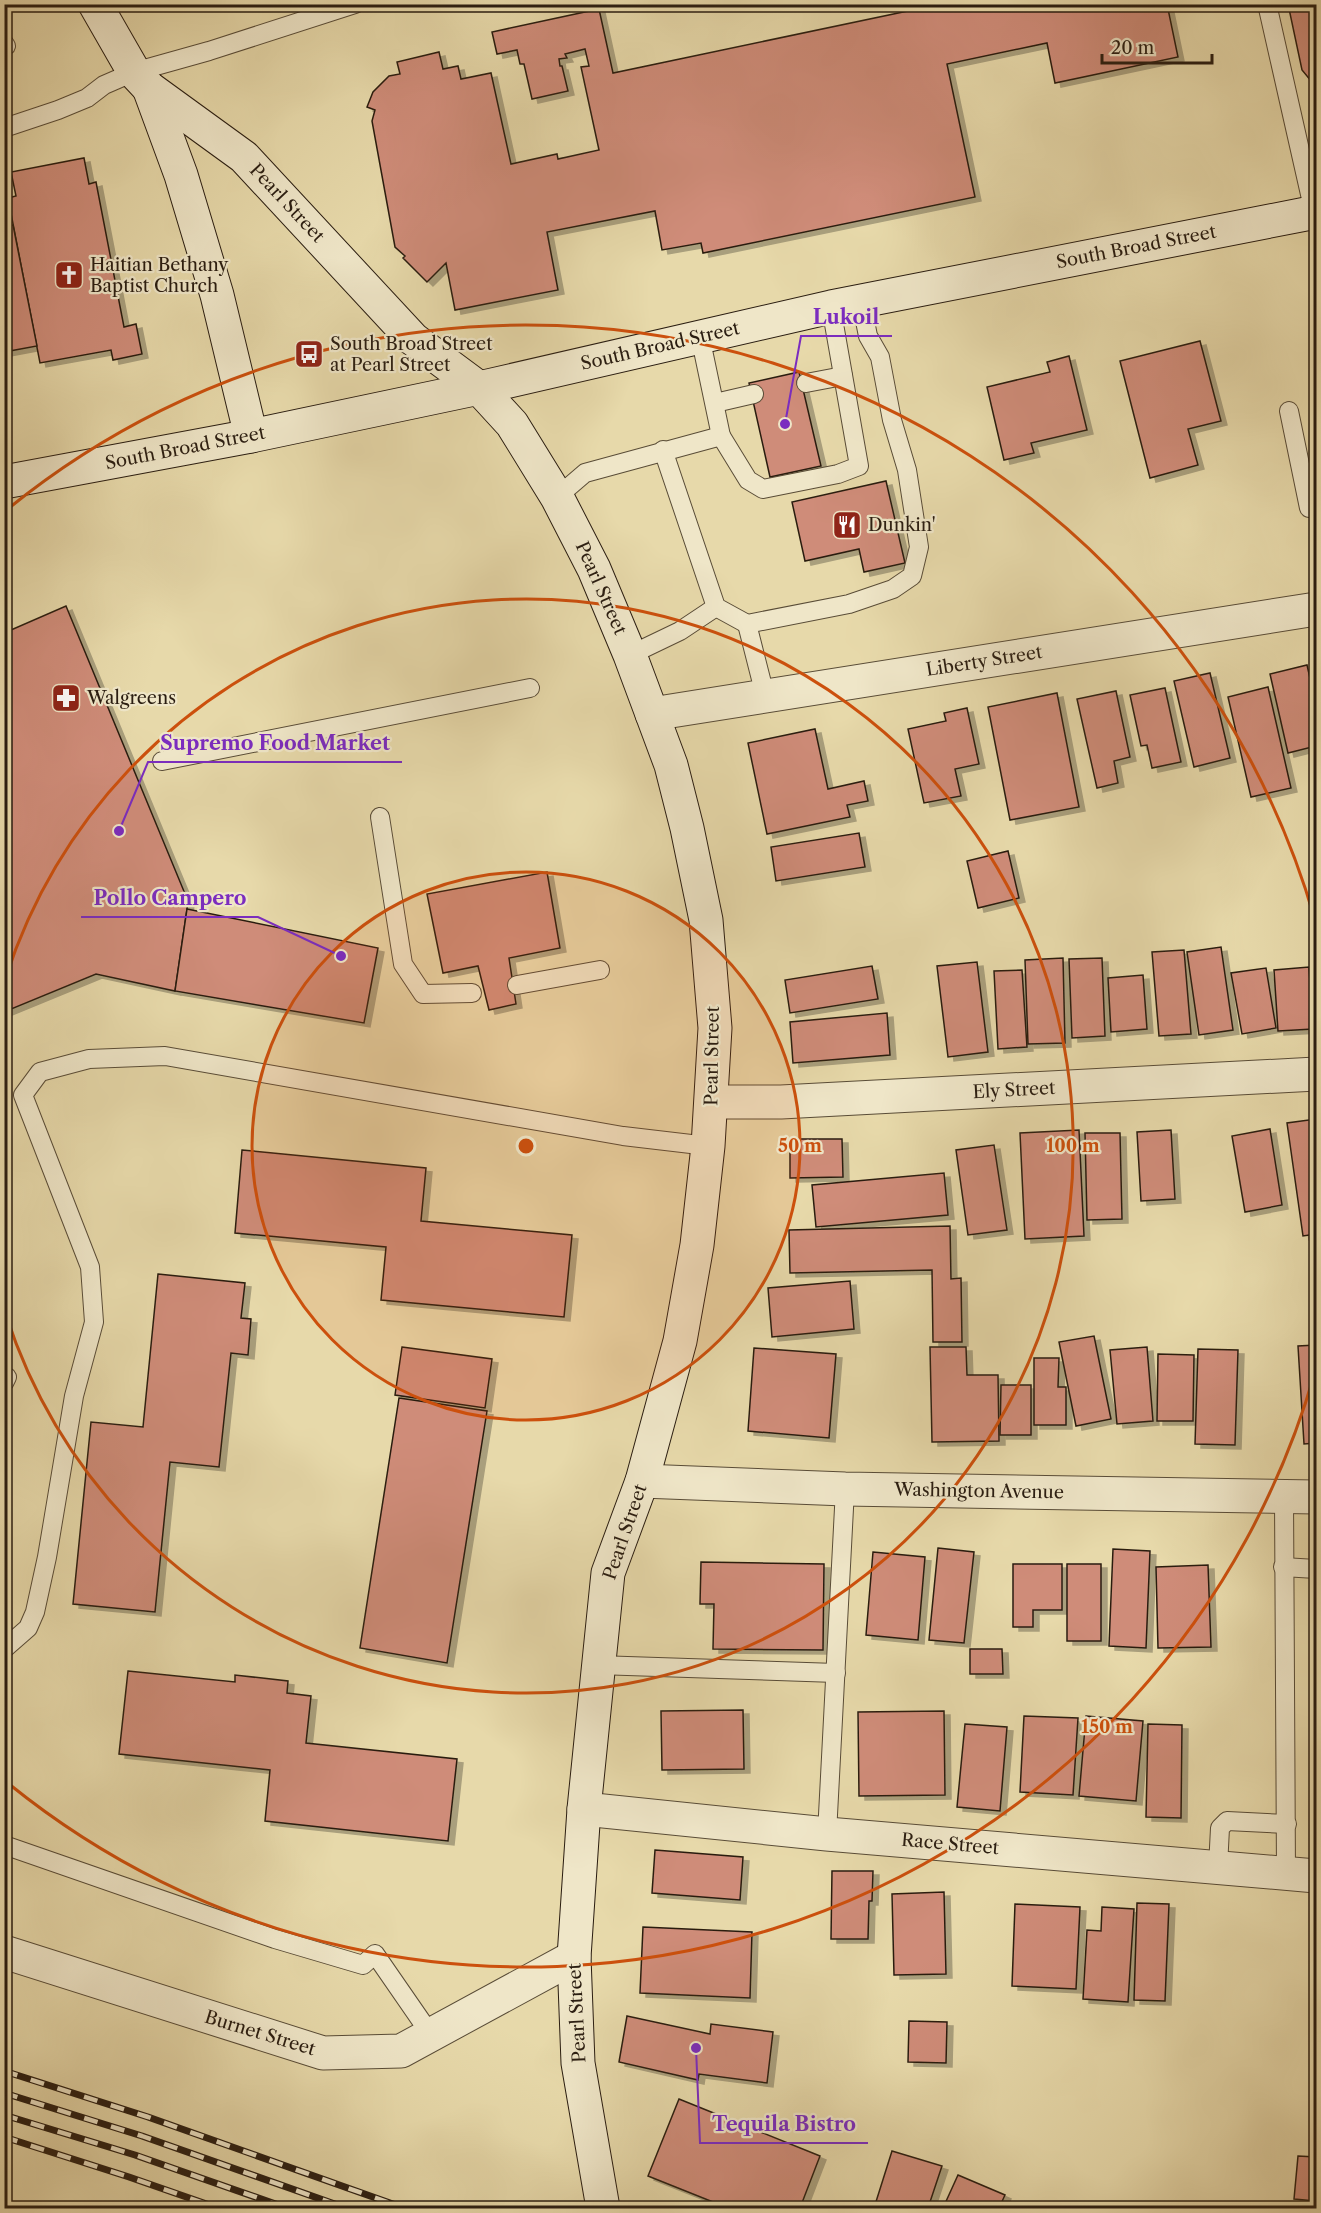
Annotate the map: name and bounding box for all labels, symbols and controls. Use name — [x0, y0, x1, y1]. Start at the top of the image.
scale bar — [1102, 27, 1212, 65]
text: 20 m — [1111, 37, 1155, 59]
street label: Pearl Street — [245, 159, 329, 247]
street label: South Broad Street — [1054, 221, 1218, 273]
place label: Haitian Bethany Baptist Church — [90, 254, 229, 297]
church icon: Haitian Bethany Baptist Church — [53, 259, 85, 291]
callout: Lukoil — [801, 298, 892, 336]
text: Lukoil — [813, 305, 879, 329]
street label: South Broad Street — [578, 317, 742, 375]
place label: South Broad Street at Pearl Street — [330, 333, 493, 376]
bus stop icon: South Broad Street at Pearl Street — [293, 338, 325, 370]
street label: South Broad Street — [103, 422, 267, 474]
restaurant icon: Dunkin' — [831, 509, 863, 541]
place label: Dunkin' — [868, 514, 936, 536]
street label: Pearl Street — [571, 538, 632, 639]
street label: Liberty Street — [924, 641, 1044, 681]
pharmacy icon: Walgreens — [50, 682, 82, 714]
place label: Walgreens — [86, 687, 176, 709]
callout: Supremo Food Market — [148, 724, 402, 762]
text: Supremo Food Market — [160, 731, 390, 755]
callout: Pollo Campero — [81, 879, 258, 917]
text: Pollo Campero — [93, 886, 247, 910]
street label: Pearl Street — [700, 1005, 724, 1106]
street label: Ely Street — [972, 1077, 1057, 1103]
text: 50 m — [778, 1135, 822, 1157]
text: 100 m — [1046, 1135, 1100, 1157]
centre of rings — [516, 1136, 536, 1156]
street label: Washington Avenue — [893, 1479, 1064, 1503]
street label: Pearl Street — [598, 1481, 652, 1583]
text: 150 m — [1081, 1716, 1133, 1738]
street label: Race Street — [900, 1829, 1000, 1859]
street label: Pearl Street — [563, 1962, 591, 2063]
street label: Burnet Street — [202, 2006, 319, 2060]
callout: Tequila Bistro — [700, 2105, 868, 2143]
text: Tequila Bistro — [712, 2112, 856, 2136]

